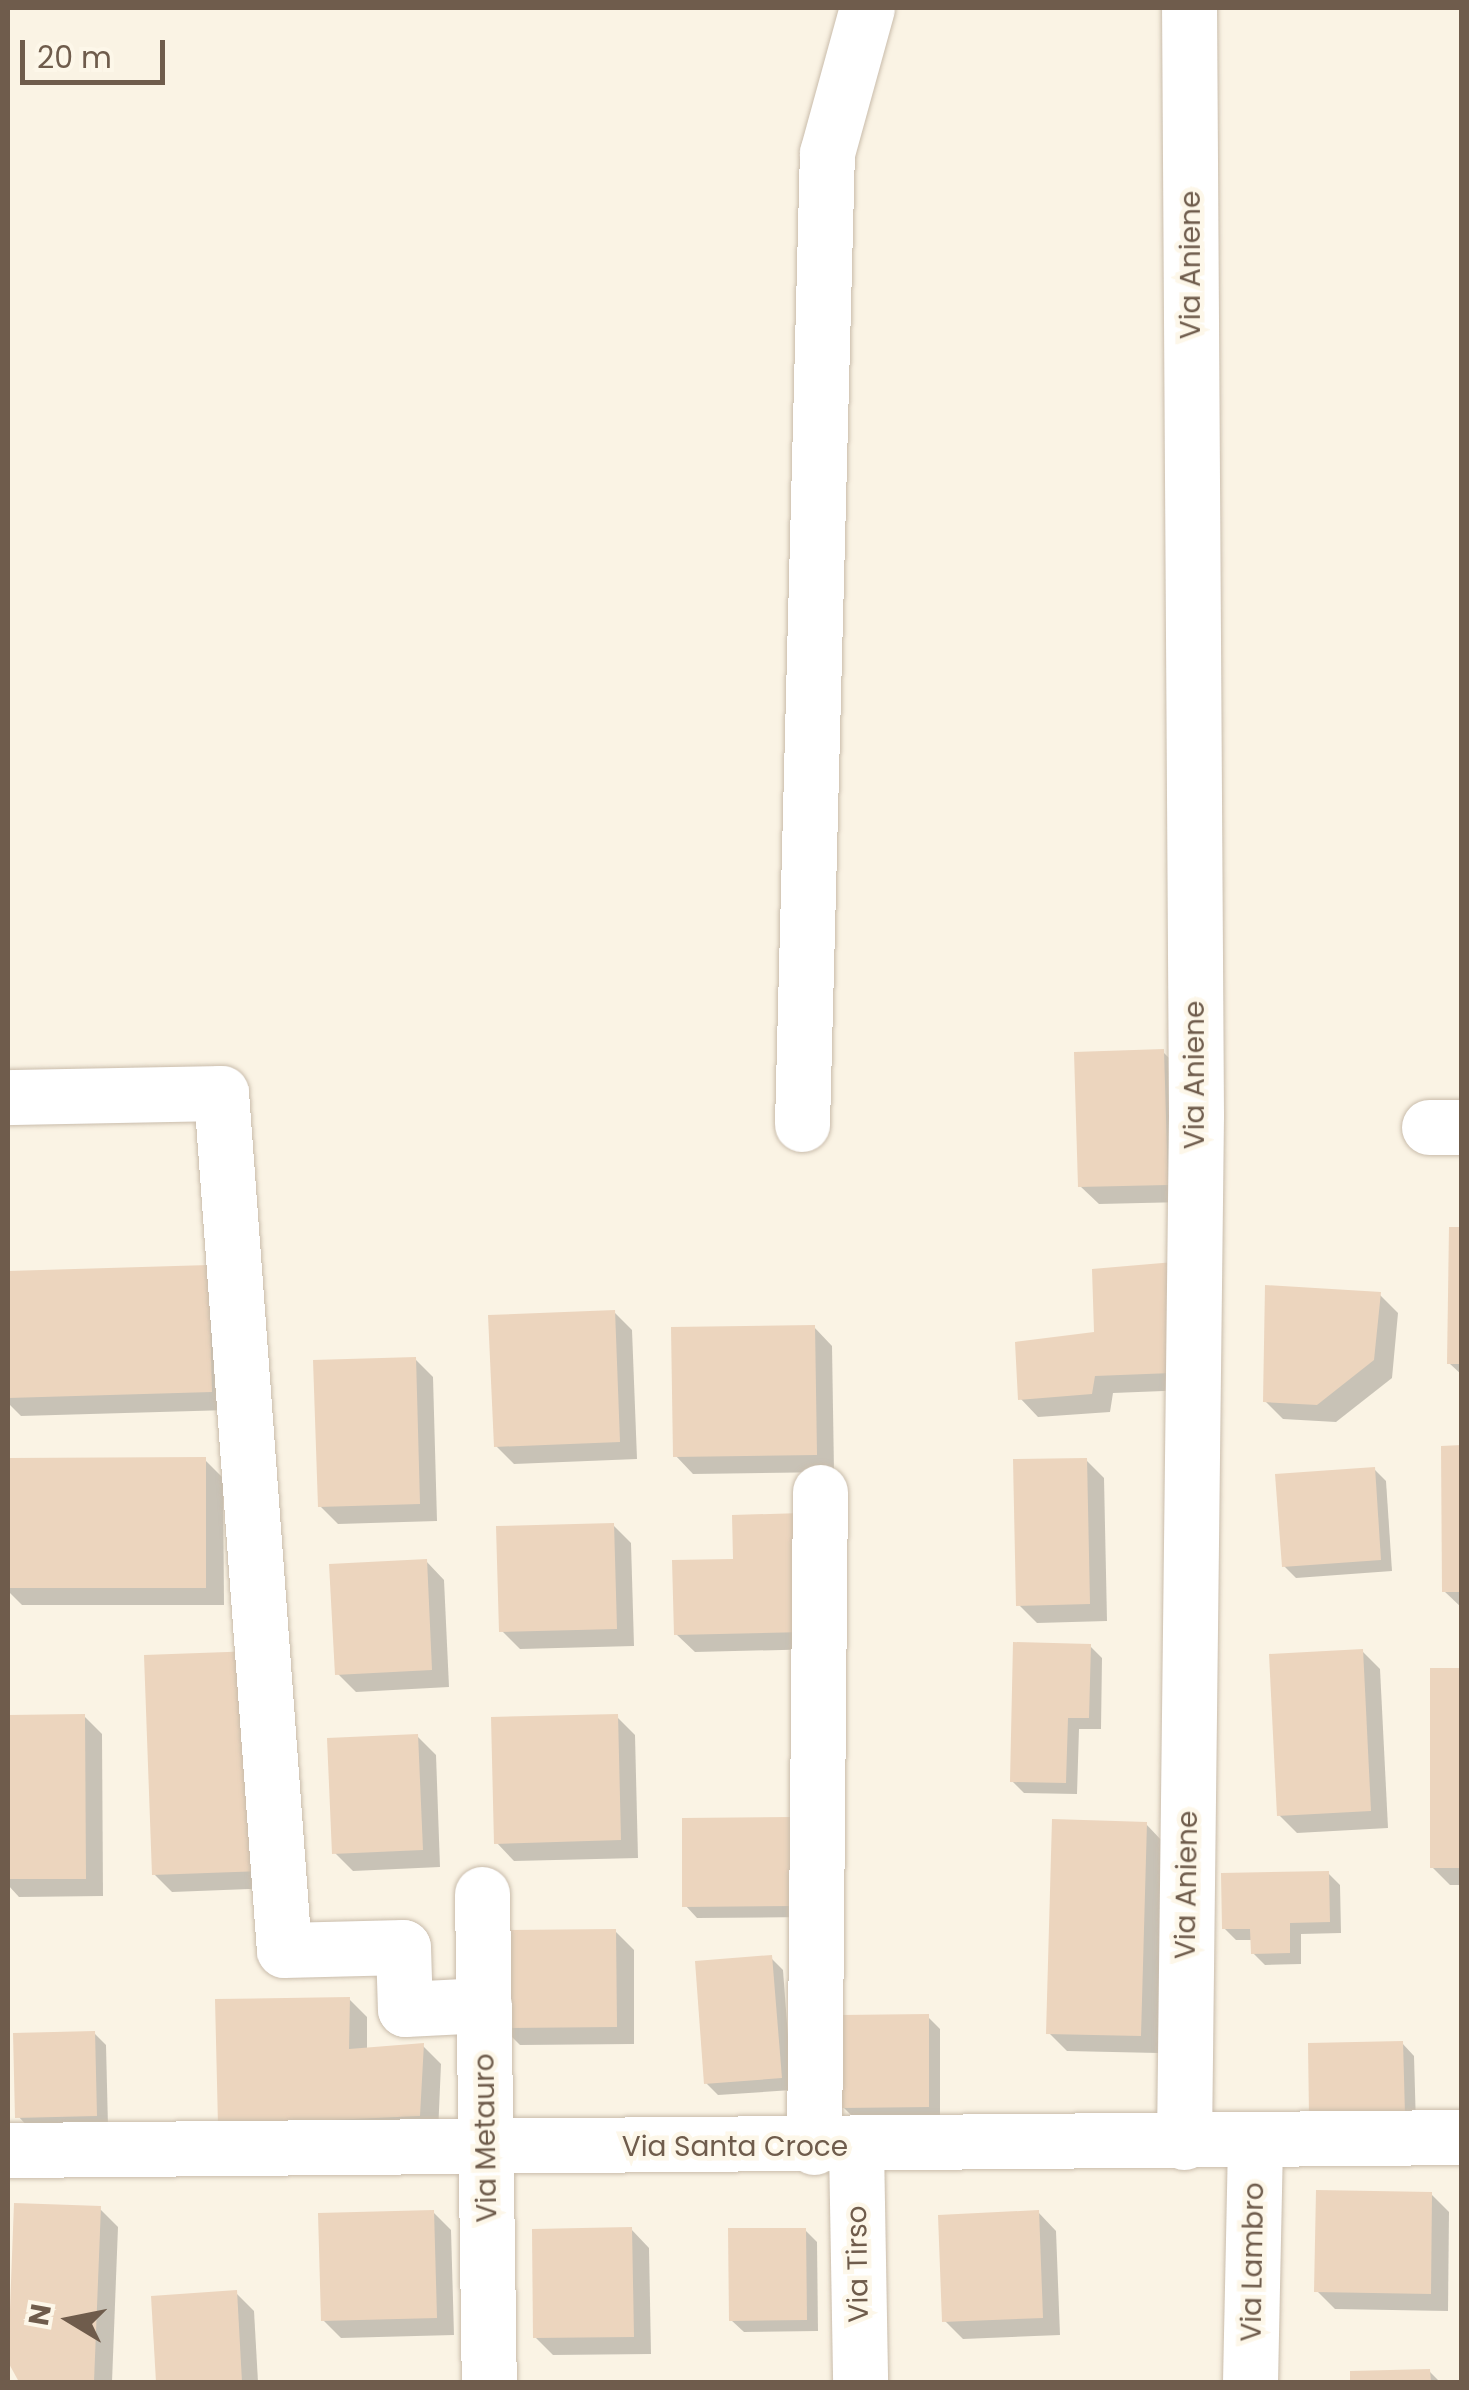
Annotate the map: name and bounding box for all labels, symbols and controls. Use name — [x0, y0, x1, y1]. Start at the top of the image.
scale bar — [25, 20, 170, 82]
text: 20 m — [37, 36, 112, 79]
street label: Via Aniene — [1174, 191, 1208, 339]
street label: Via Aniene — [1178, 1001, 1212, 1149]
street label: Via Aniene — [1169, 1810, 1205, 1960]
street label: Via Metauro — [468, 2053, 504, 2223]
street label: Via Santa Croce — [622, 2130, 848, 2164]
street label: Via Lambro — [1235, 2182, 1271, 2342]
street label: Via Tirso — [840, 2205, 876, 2323]
north arrow — [20, 2270, 120, 2370]
text: N — [19, 2301, 61, 2328]

